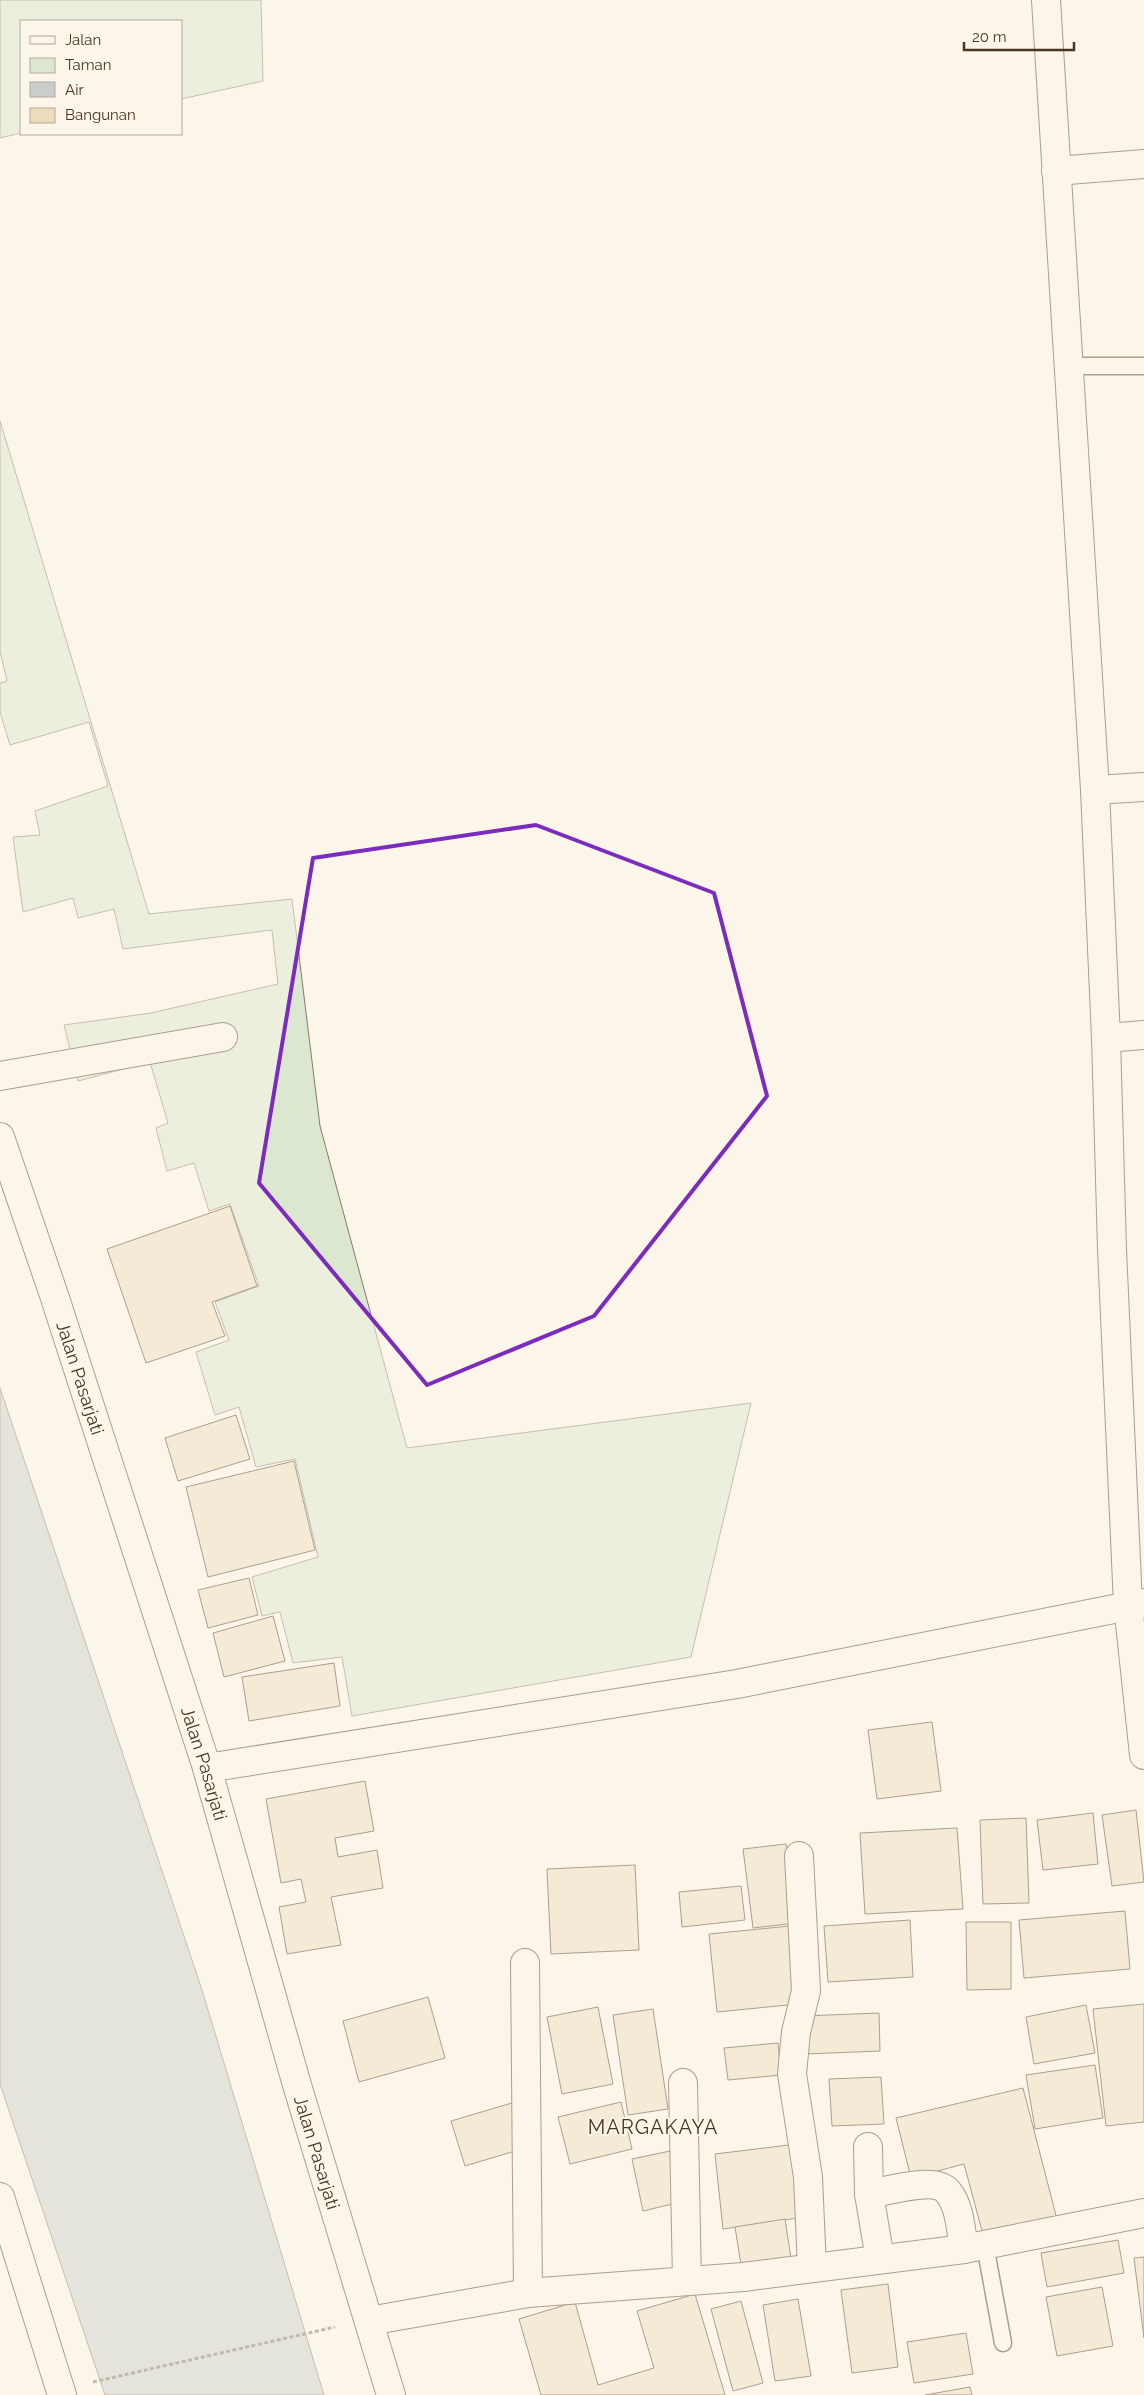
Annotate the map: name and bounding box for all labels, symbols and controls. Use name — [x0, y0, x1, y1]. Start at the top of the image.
legend — [20, 20, 182, 135]
scale bar — [964, 20, 1074, 52]
text: 20 m — [972, 28, 1007, 46]
text: Jalan — [65, 31, 101, 49]
text: Taman — [65, 56, 111, 74]
text: Air — [65, 81, 84, 99]
text: Bangunan — [65, 106, 136, 124]
street label: Jalan Pasarjati — [53, 1319, 109, 1437]
street label: Jalan Pasarjati — [177, 1704, 232, 1823]
street label: Jalan Pasarjati — [290, 2093, 345, 2212]
district label: MARGAKAYA — [588, 2115, 718, 2139]

